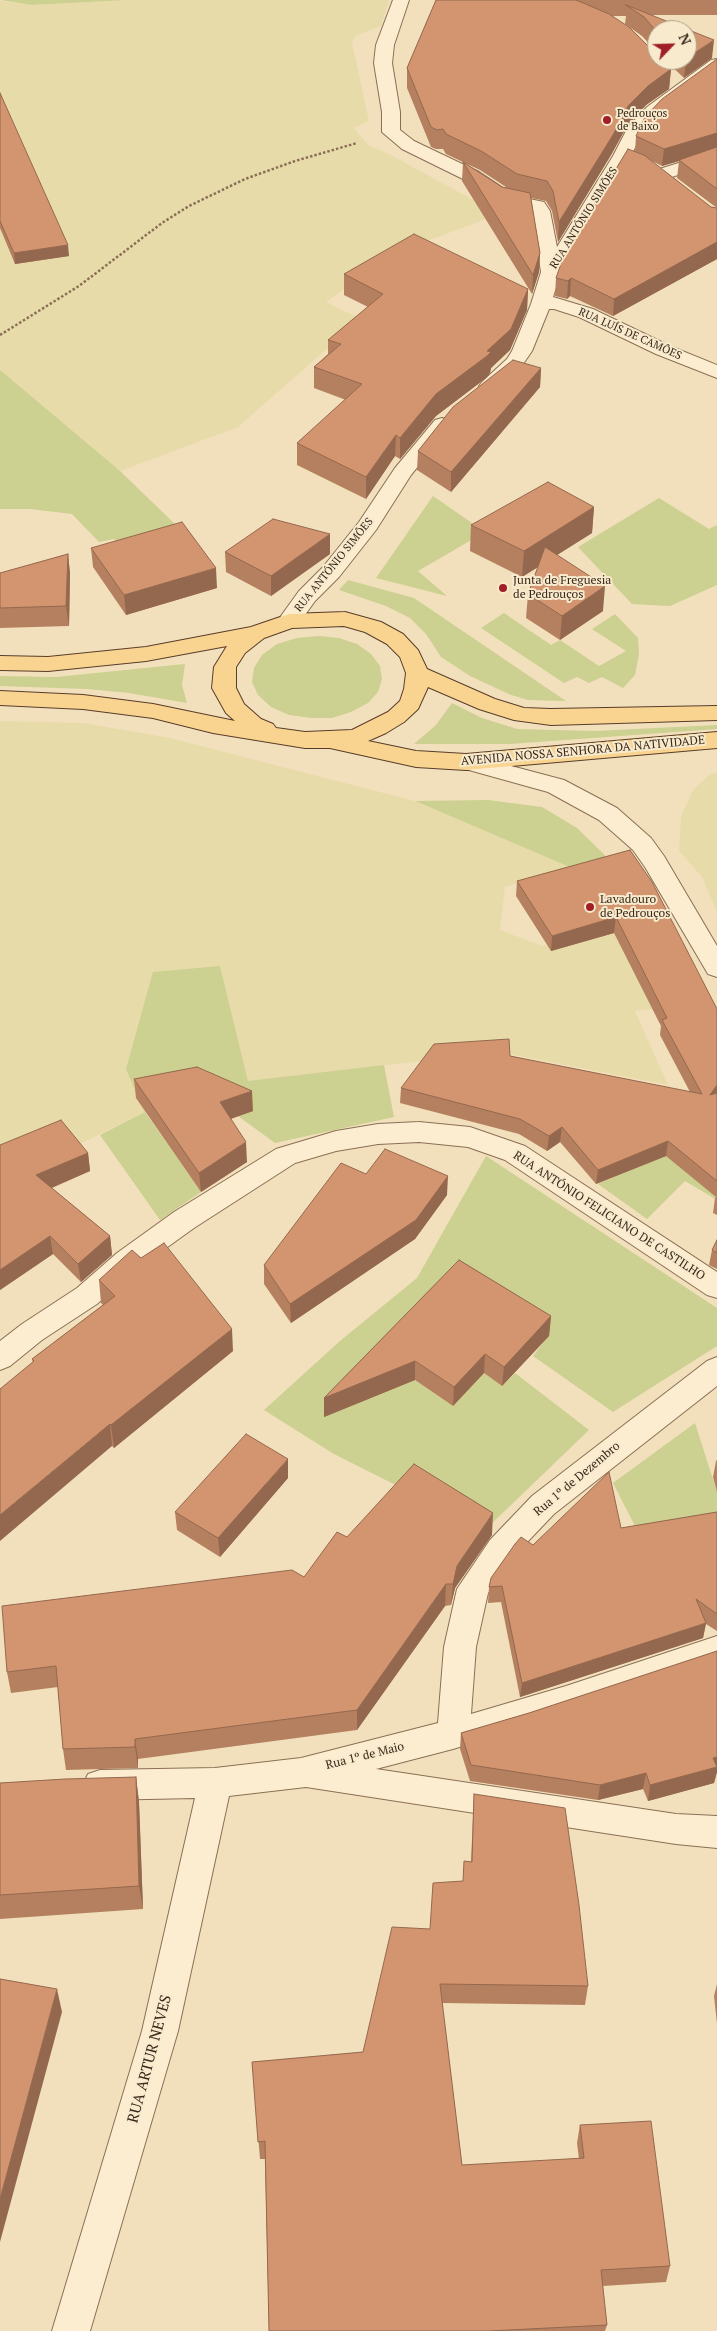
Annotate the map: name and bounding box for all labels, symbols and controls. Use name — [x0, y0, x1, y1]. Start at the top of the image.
north arrow — [647, 20, 697, 70]
text: N — [674, 30, 696, 48]
place label: Pedrouços de Baixo — [617, 107, 667, 133]
marker: Pedrouços de Baixo — [601, 114, 613, 126]
street label: RUA ANTÓNIO SIMÕES — [547, 165, 621, 271]
street label: RUA LUÍS DE CAMÕES — [576, 305, 684, 363]
street label: RUA ANTÓNIO SIMÕES — [292, 515, 376, 615]
place label: Junta de Freguesia de Pedrouços — [513, 574, 611, 602]
marker: Junta de Freguesia de Pedrouços — [497, 582, 509, 594]
street label: AVENIDA NOSSA SENHORA DA NATIVIDADE — [460, 733, 706, 769]
place label: Lavadouro de Pedrouços — [600, 893, 670, 921]
marker: Lavadouro de Pedrouços — [584, 901, 596, 913]
street label: RUA ANTÓNIO FELICIANO DE CASTILHO — [510, 1148, 708, 1284]
street label: Rua 1º de Dezembro — [531, 1439, 623, 1519]
street label: Rua 1º de Maio — [324, 1739, 406, 1773]
street label: RUA ARTUR NEVES — [124, 1993, 176, 2125]

